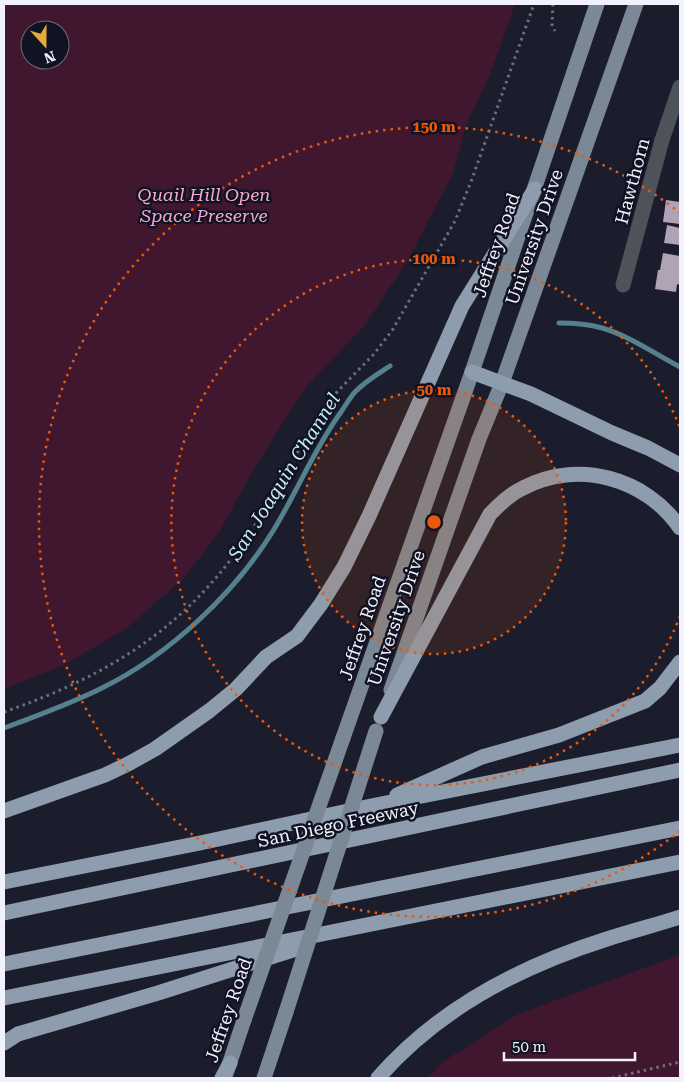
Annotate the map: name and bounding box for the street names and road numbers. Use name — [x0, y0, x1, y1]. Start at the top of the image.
street label: Hawthorn — [610, 135, 654, 226]
street label: University Drive — [501, 166, 567, 308]
street label: Jeffrey Road — [468, 190, 524, 300]
street label: University Drive — [363, 547, 429, 689]
street label: Jeffrey Road — [334, 573, 390, 683]
street label: San Diego Freeway — [256, 797, 421, 851]
street label: Jeffrey Road — [200, 955, 256, 1065]

